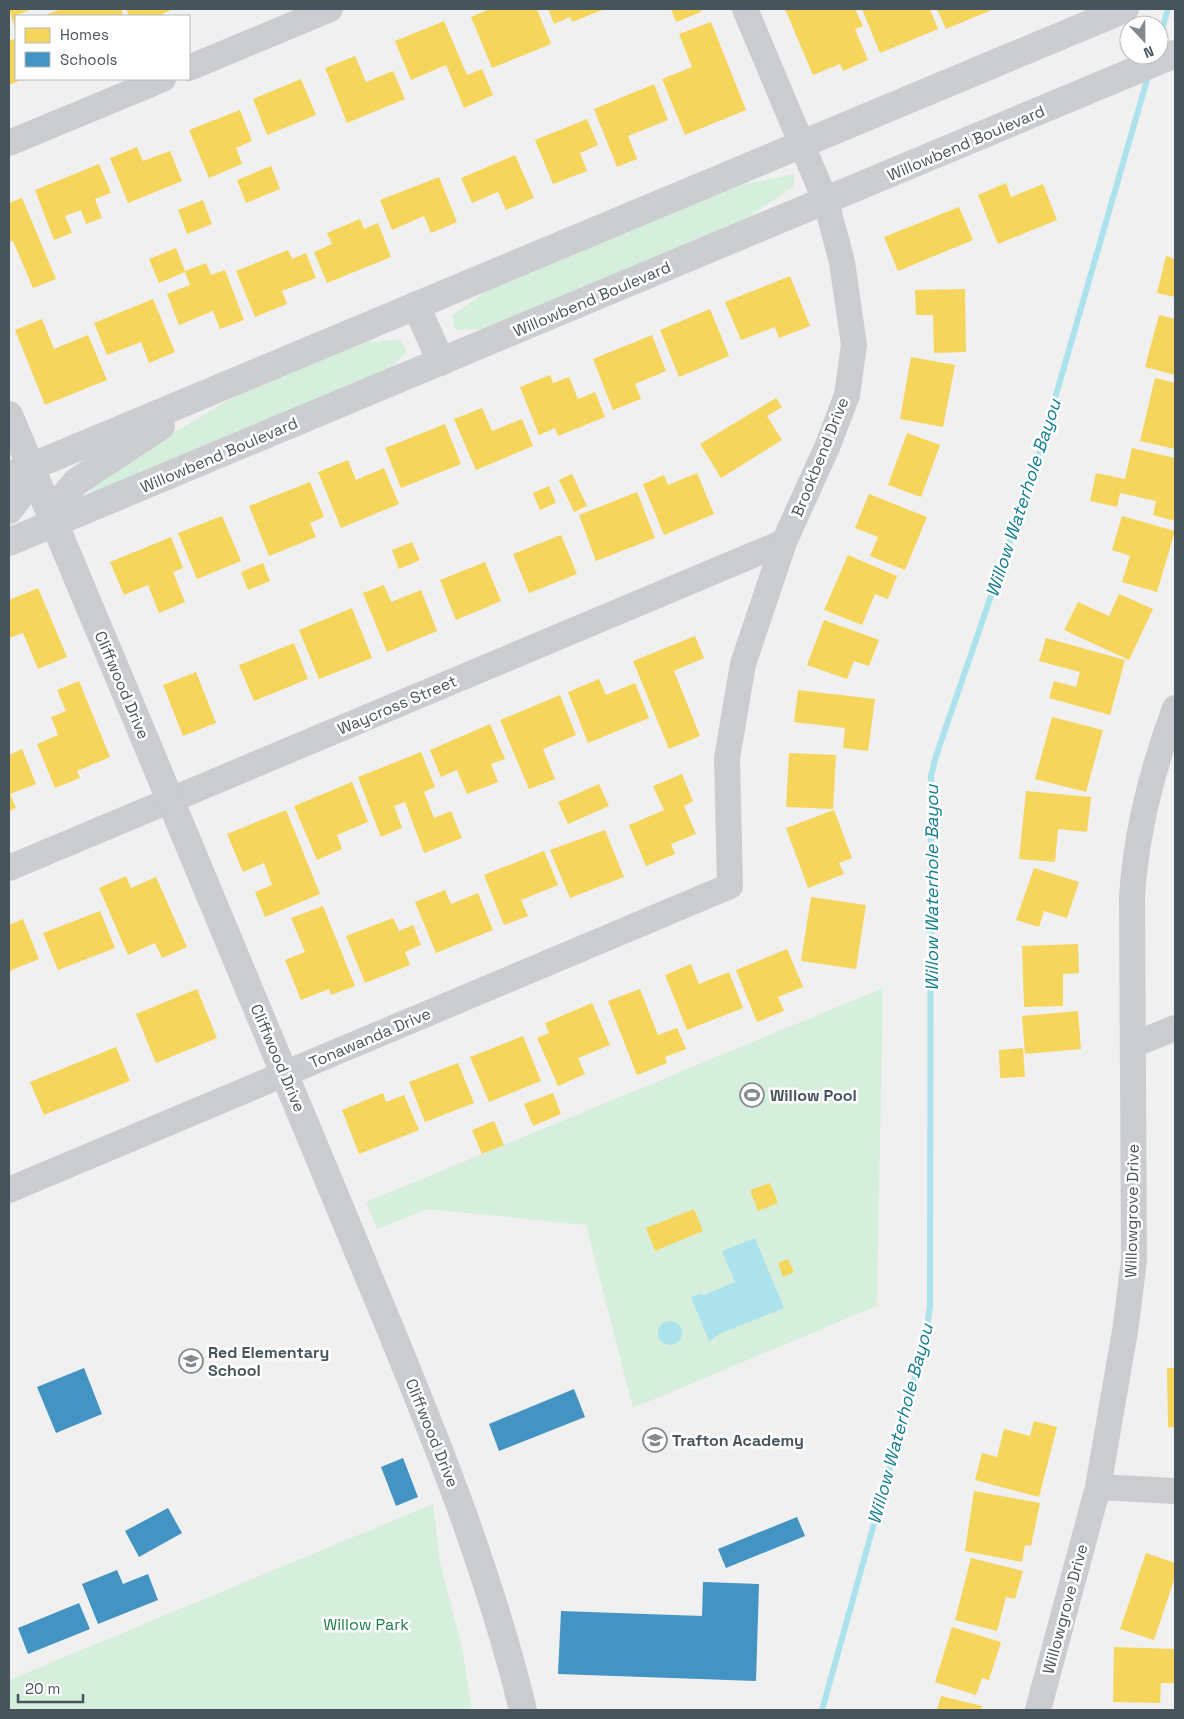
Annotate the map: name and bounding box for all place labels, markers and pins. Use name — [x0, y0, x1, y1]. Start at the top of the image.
sports icon: Willow Pool — [739, 1082, 765, 1108]
place label: Willow Pool — [770, 1085, 857, 1106]
place label: Red Elementary School — [208, 1342, 329, 1381]
school or university icon: Red Elementary School — [178, 1348, 204, 1374]
school or university icon: Trafton Academy — [642, 1427, 668, 1453]
place label: Trafton Academy — [672, 1430, 804, 1451]

